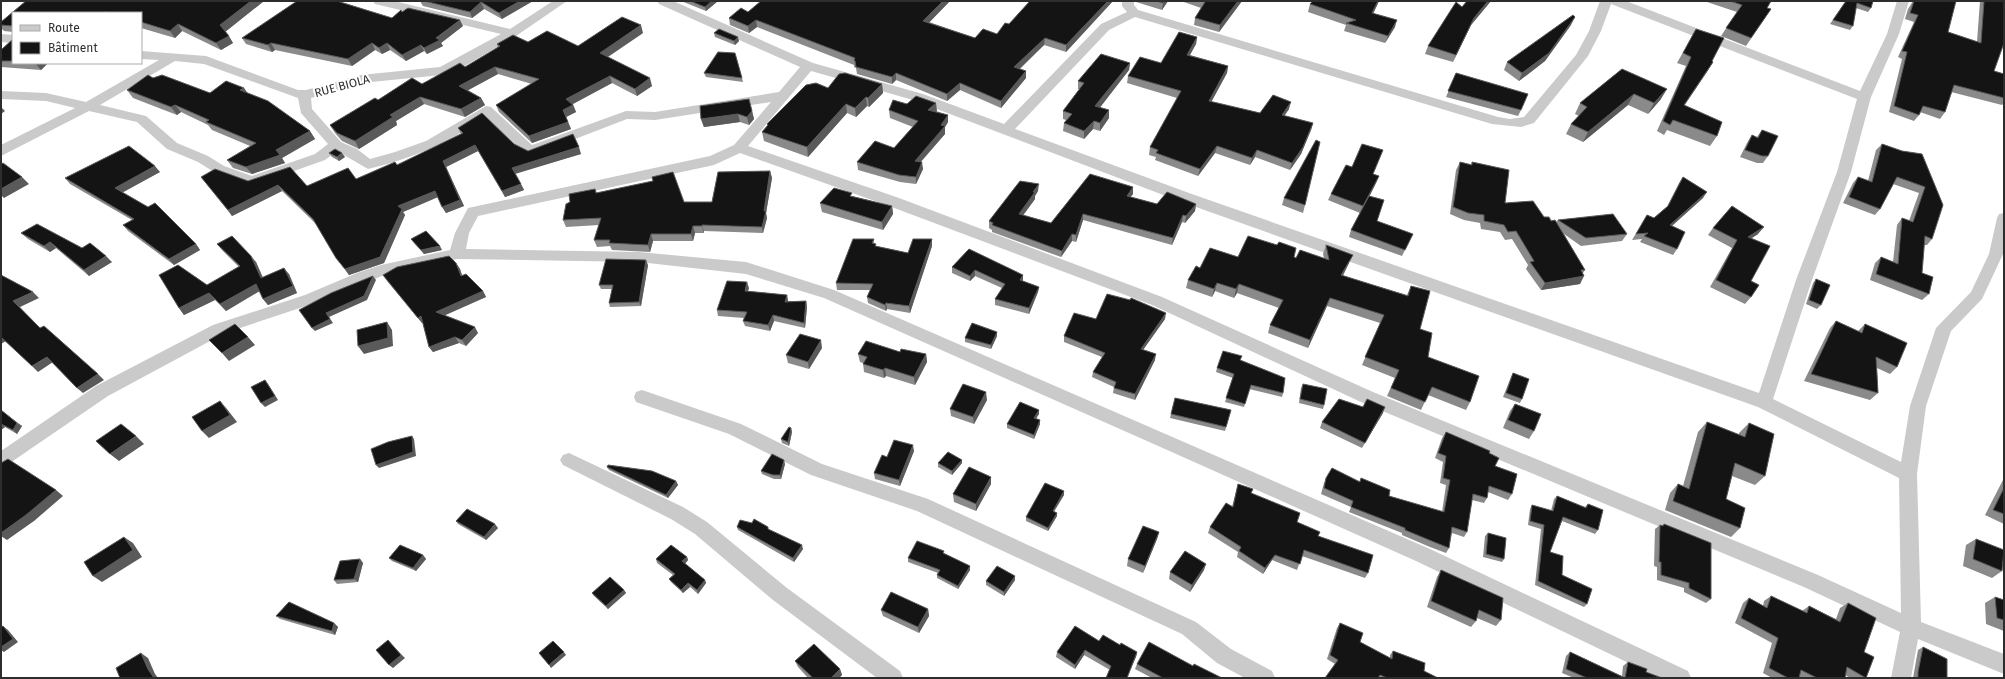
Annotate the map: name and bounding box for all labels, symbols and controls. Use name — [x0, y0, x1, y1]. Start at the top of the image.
legend — [12, 12, 142, 64]
text: Route — [48, 21, 80, 35]
text: Bâtiment — [48, 41, 98, 55]
street label: RUE BIOLA — [313, 72, 371, 100]

